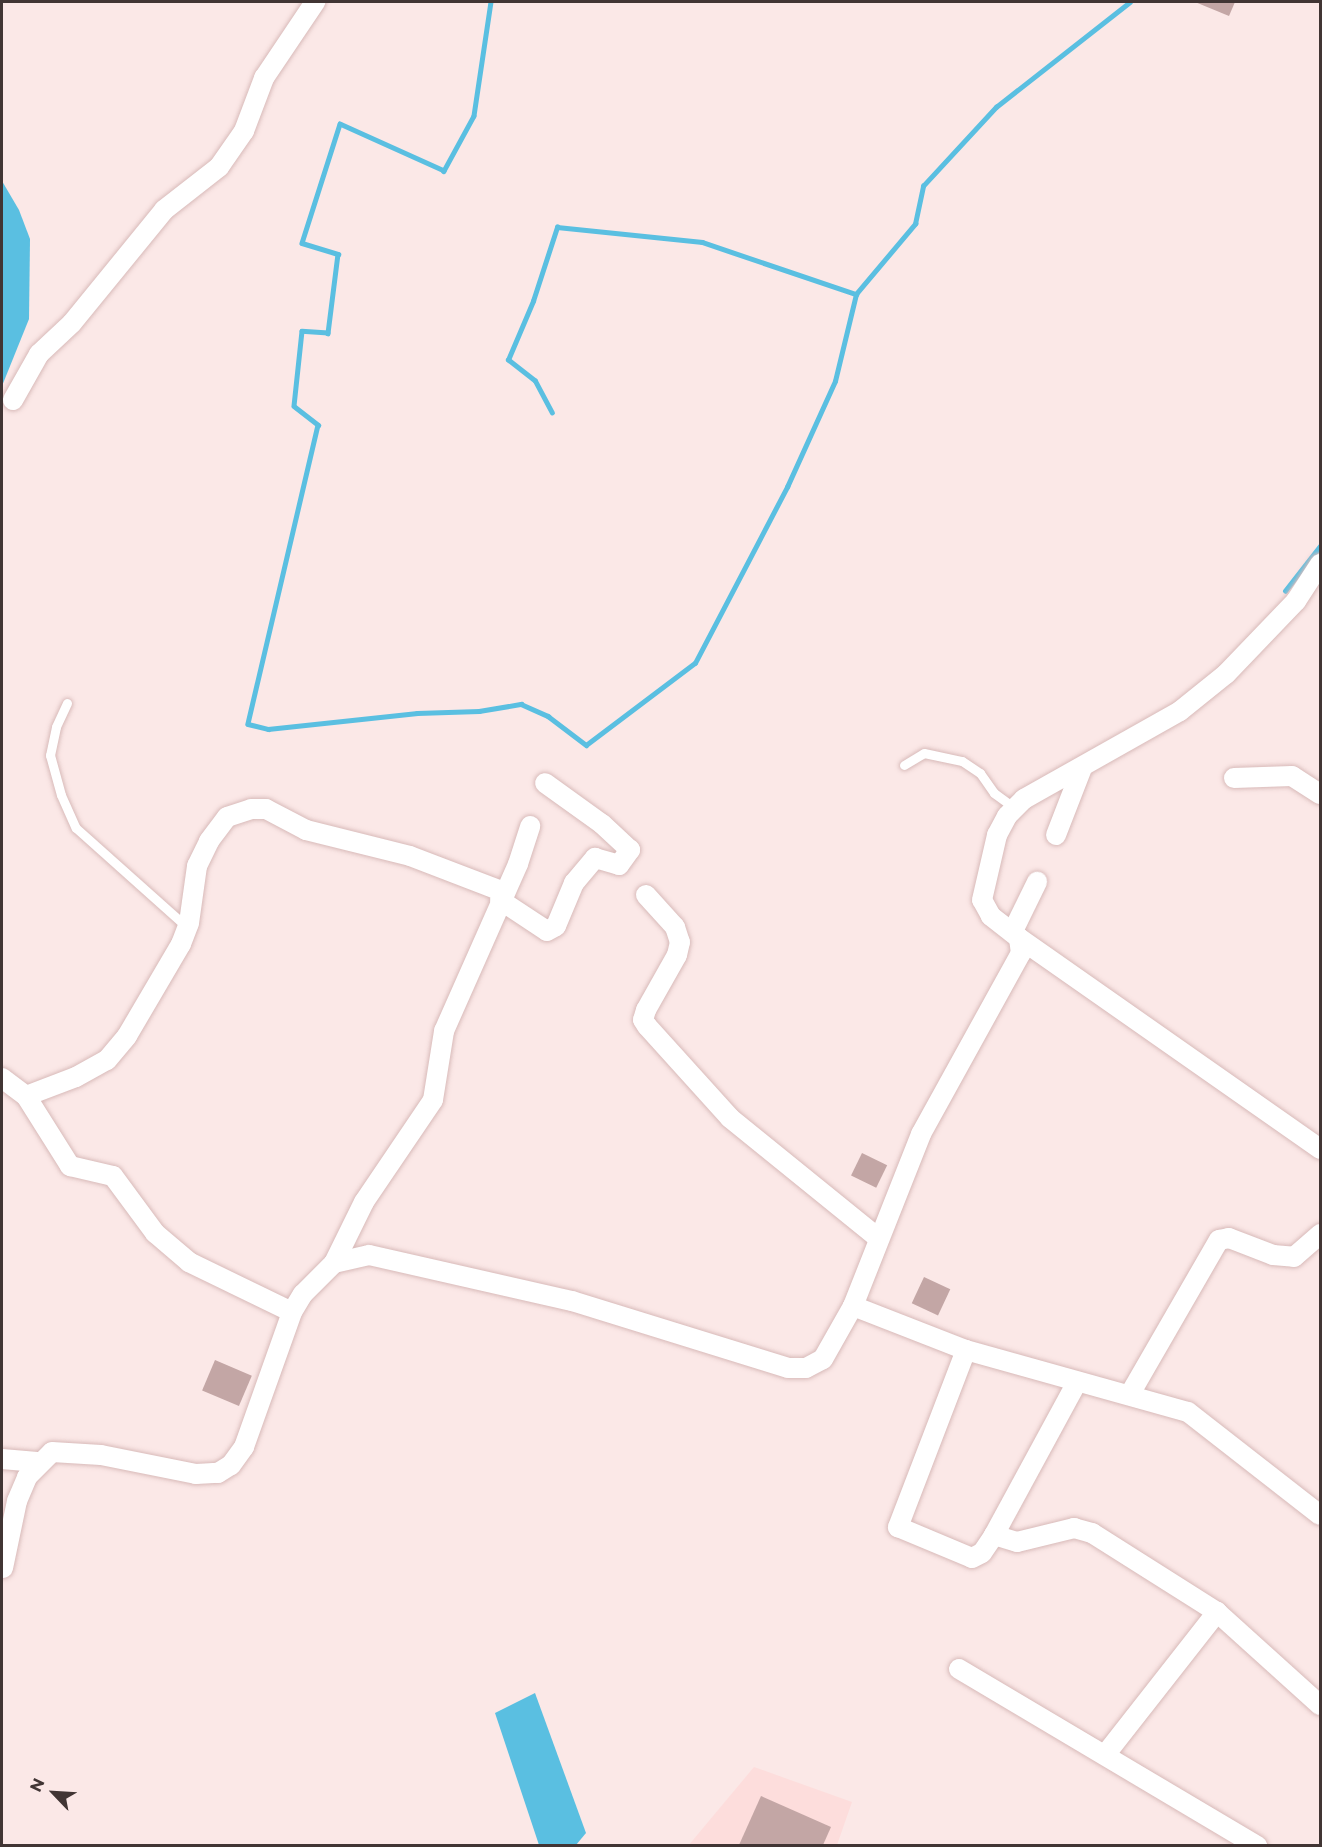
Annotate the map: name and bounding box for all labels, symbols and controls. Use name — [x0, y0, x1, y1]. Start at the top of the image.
north arrow — [24, 1763, 84, 1823]
text: N — [26, 1775, 49, 1795]

